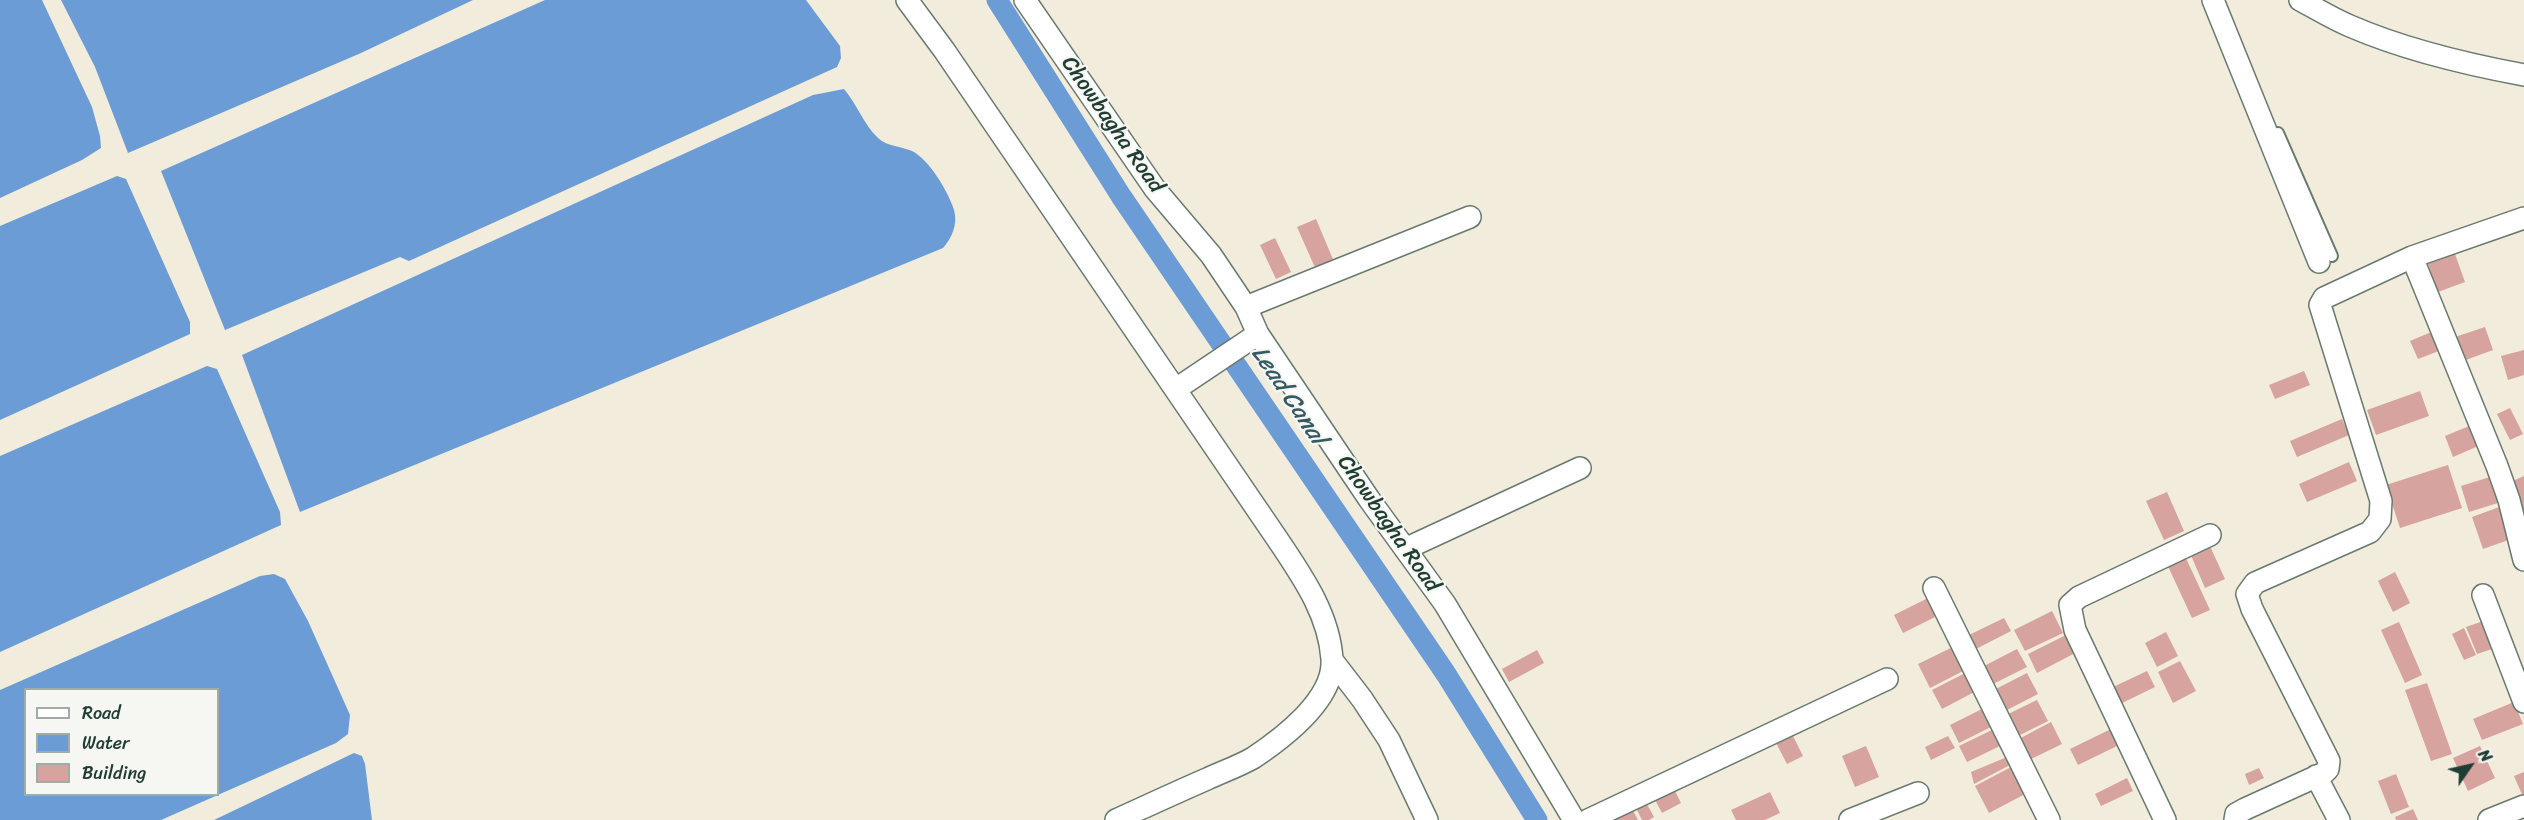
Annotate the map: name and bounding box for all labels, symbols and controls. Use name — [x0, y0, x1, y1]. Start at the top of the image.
street label: Chowbagha Road — [1055, 51, 1169, 199]
water label: Lead Canal — [1244, 341, 1332, 451]
street label: Chowbagha Road — [1331, 450, 1445, 598]
legend — [24, 688, 219, 796]
text: Road — [82, 697, 121, 729]
text: Water — [82, 727, 129, 759]
north arrow — [2440, 736, 2500, 796]
text: N — [2470, 743, 2500, 768]
text: Building — [82, 757, 146, 789]

